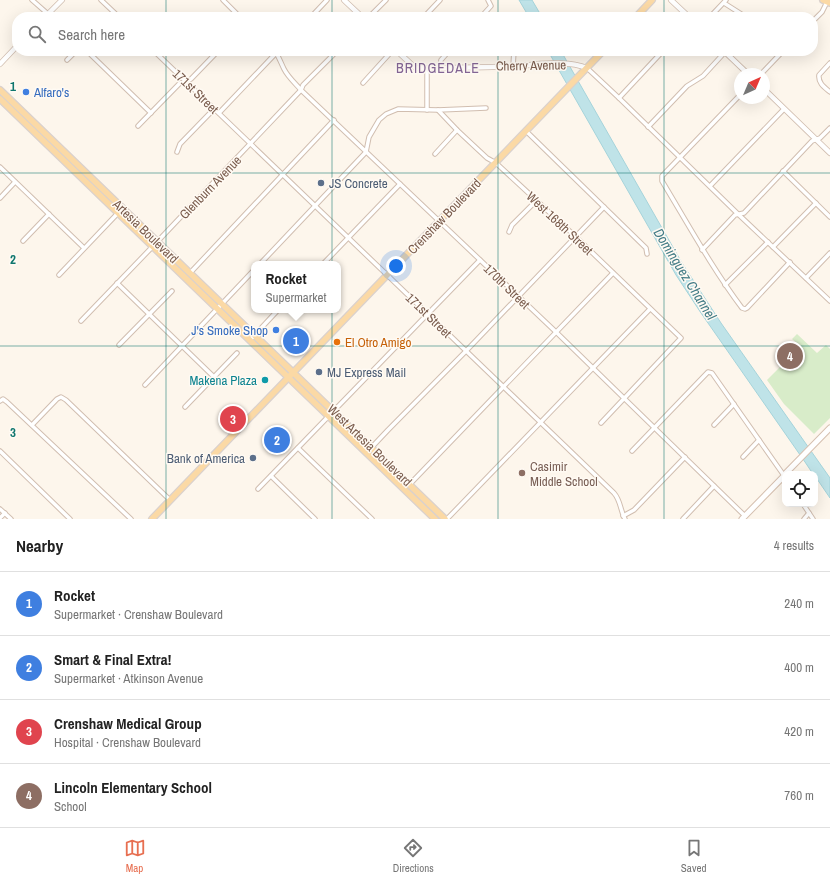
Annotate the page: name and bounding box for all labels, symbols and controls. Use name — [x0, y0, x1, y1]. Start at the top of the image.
search box — [12, 12, 818, 56]
icon: search — [26, 23, 48, 45]
text: Search here — [58, 24, 125, 45]
street label: Cherry Avenue — [496, 56, 566, 75]
district label: BRIDGEDALE — [396, 59, 480, 77]
street label: 171st Street — [169, 65, 222, 117]
north arrow — [734, 68, 770, 104]
text: 1 — [10, 78, 16, 95]
place label: Alfaro's — [33, 84, 69, 101]
marker: Alfaro's — [21, 87, 31, 97]
street label: Glenburn Avenue — [176, 152, 245, 223]
place label: JS Concrete — [329, 175, 388, 192]
street label: Crenshaw Boulevard — [404, 175, 485, 258]
marker: JS Concrete — [316, 178, 326, 188]
street label: West 168th Street — [523, 188, 597, 259]
street label: Artesia Boulevard — [109, 195, 182, 267]
water label: Dominguez Channel — [650, 225, 721, 324]
text: 2 — [10, 251, 16, 268]
your location — [386, 256, 406, 276]
street label: 170th Street — [480, 260, 533, 313]
popup — [251, 261, 341, 313]
text: Rocket — [265, 268, 307, 289]
text: Supermarket — [265, 289, 327, 306]
street label: 171st Street — [402, 289, 455, 341]
place label: J's Smoke Shop — [191, 322, 268, 339]
marker: J's Smoke Shop — [271, 325, 281, 335]
pin: 1 — [283, 326, 309, 356]
place label: El Otro Amigo — [345, 334, 411, 351]
marker: El Otro Amigo — [332, 337, 342, 347]
pin: 4 — [777, 341, 803, 371]
place label: MJ Express Mail — [327, 364, 406, 381]
marker: MJ Express Mail — [314, 367, 324, 377]
place label: Makena Plaza — [189, 372, 257, 389]
marker: Makena Plaza — [260, 375, 270, 385]
street label: West Artesia Boulevard — [324, 401, 416, 490]
pin: 3 — [220, 404, 246, 434]
text: 3 — [10, 424, 16, 441]
pin: 2 — [264, 425, 290, 455]
place label: Bank of America — [167, 450, 245, 467]
marker: Bank of America — [248, 453, 258, 463]
place label: Casimir Middle School — [530, 458, 598, 490]
marker: Casimir Middle School — [517, 468, 527, 478]
map controls — [782, 471, 818, 507]
button: locate — [782, 471, 818, 507]
text: Nearby — [16, 534, 63, 557]
text: 4 results — [774, 537, 814, 554]
text: Rocket — [54, 585, 95, 606]
text: 1 — [26, 595, 32, 612]
text: 240 m — [784, 595, 814, 612]
text: Supermarket · Crenshaw Boulevard — [54, 606, 223, 623]
text: Smart & Final Extra! — [54, 649, 172, 670]
text: 2 — [26, 659, 32, 676]
text: 400 m — [784, 659, 814, 676]
text: Supermarket · Atkinson Avenue — [54, 670, 203, 687]
text: Crenshaw Medical Group — [54, 713, 202, 734]
text: 3 — [26, 723, 32, 740]
text: 420 m — [784, 723, 814, 740]
text: Hospital · Crenshaw Boulevard — [54, 734, 201, 751]
text: Lincoln Elementary School — [54, 777, 212, 798]
text: 4 — [26, 787, 32, 804]
text: 760 m — [784, 787, 814, 804]
text: School — [54, 798, 87, 815]
tab: Map — [124, 837, 146, 875]
tab: Directions — [393, 837, 434, 875]
tab: Saved — [681, 837, 706, 875]

